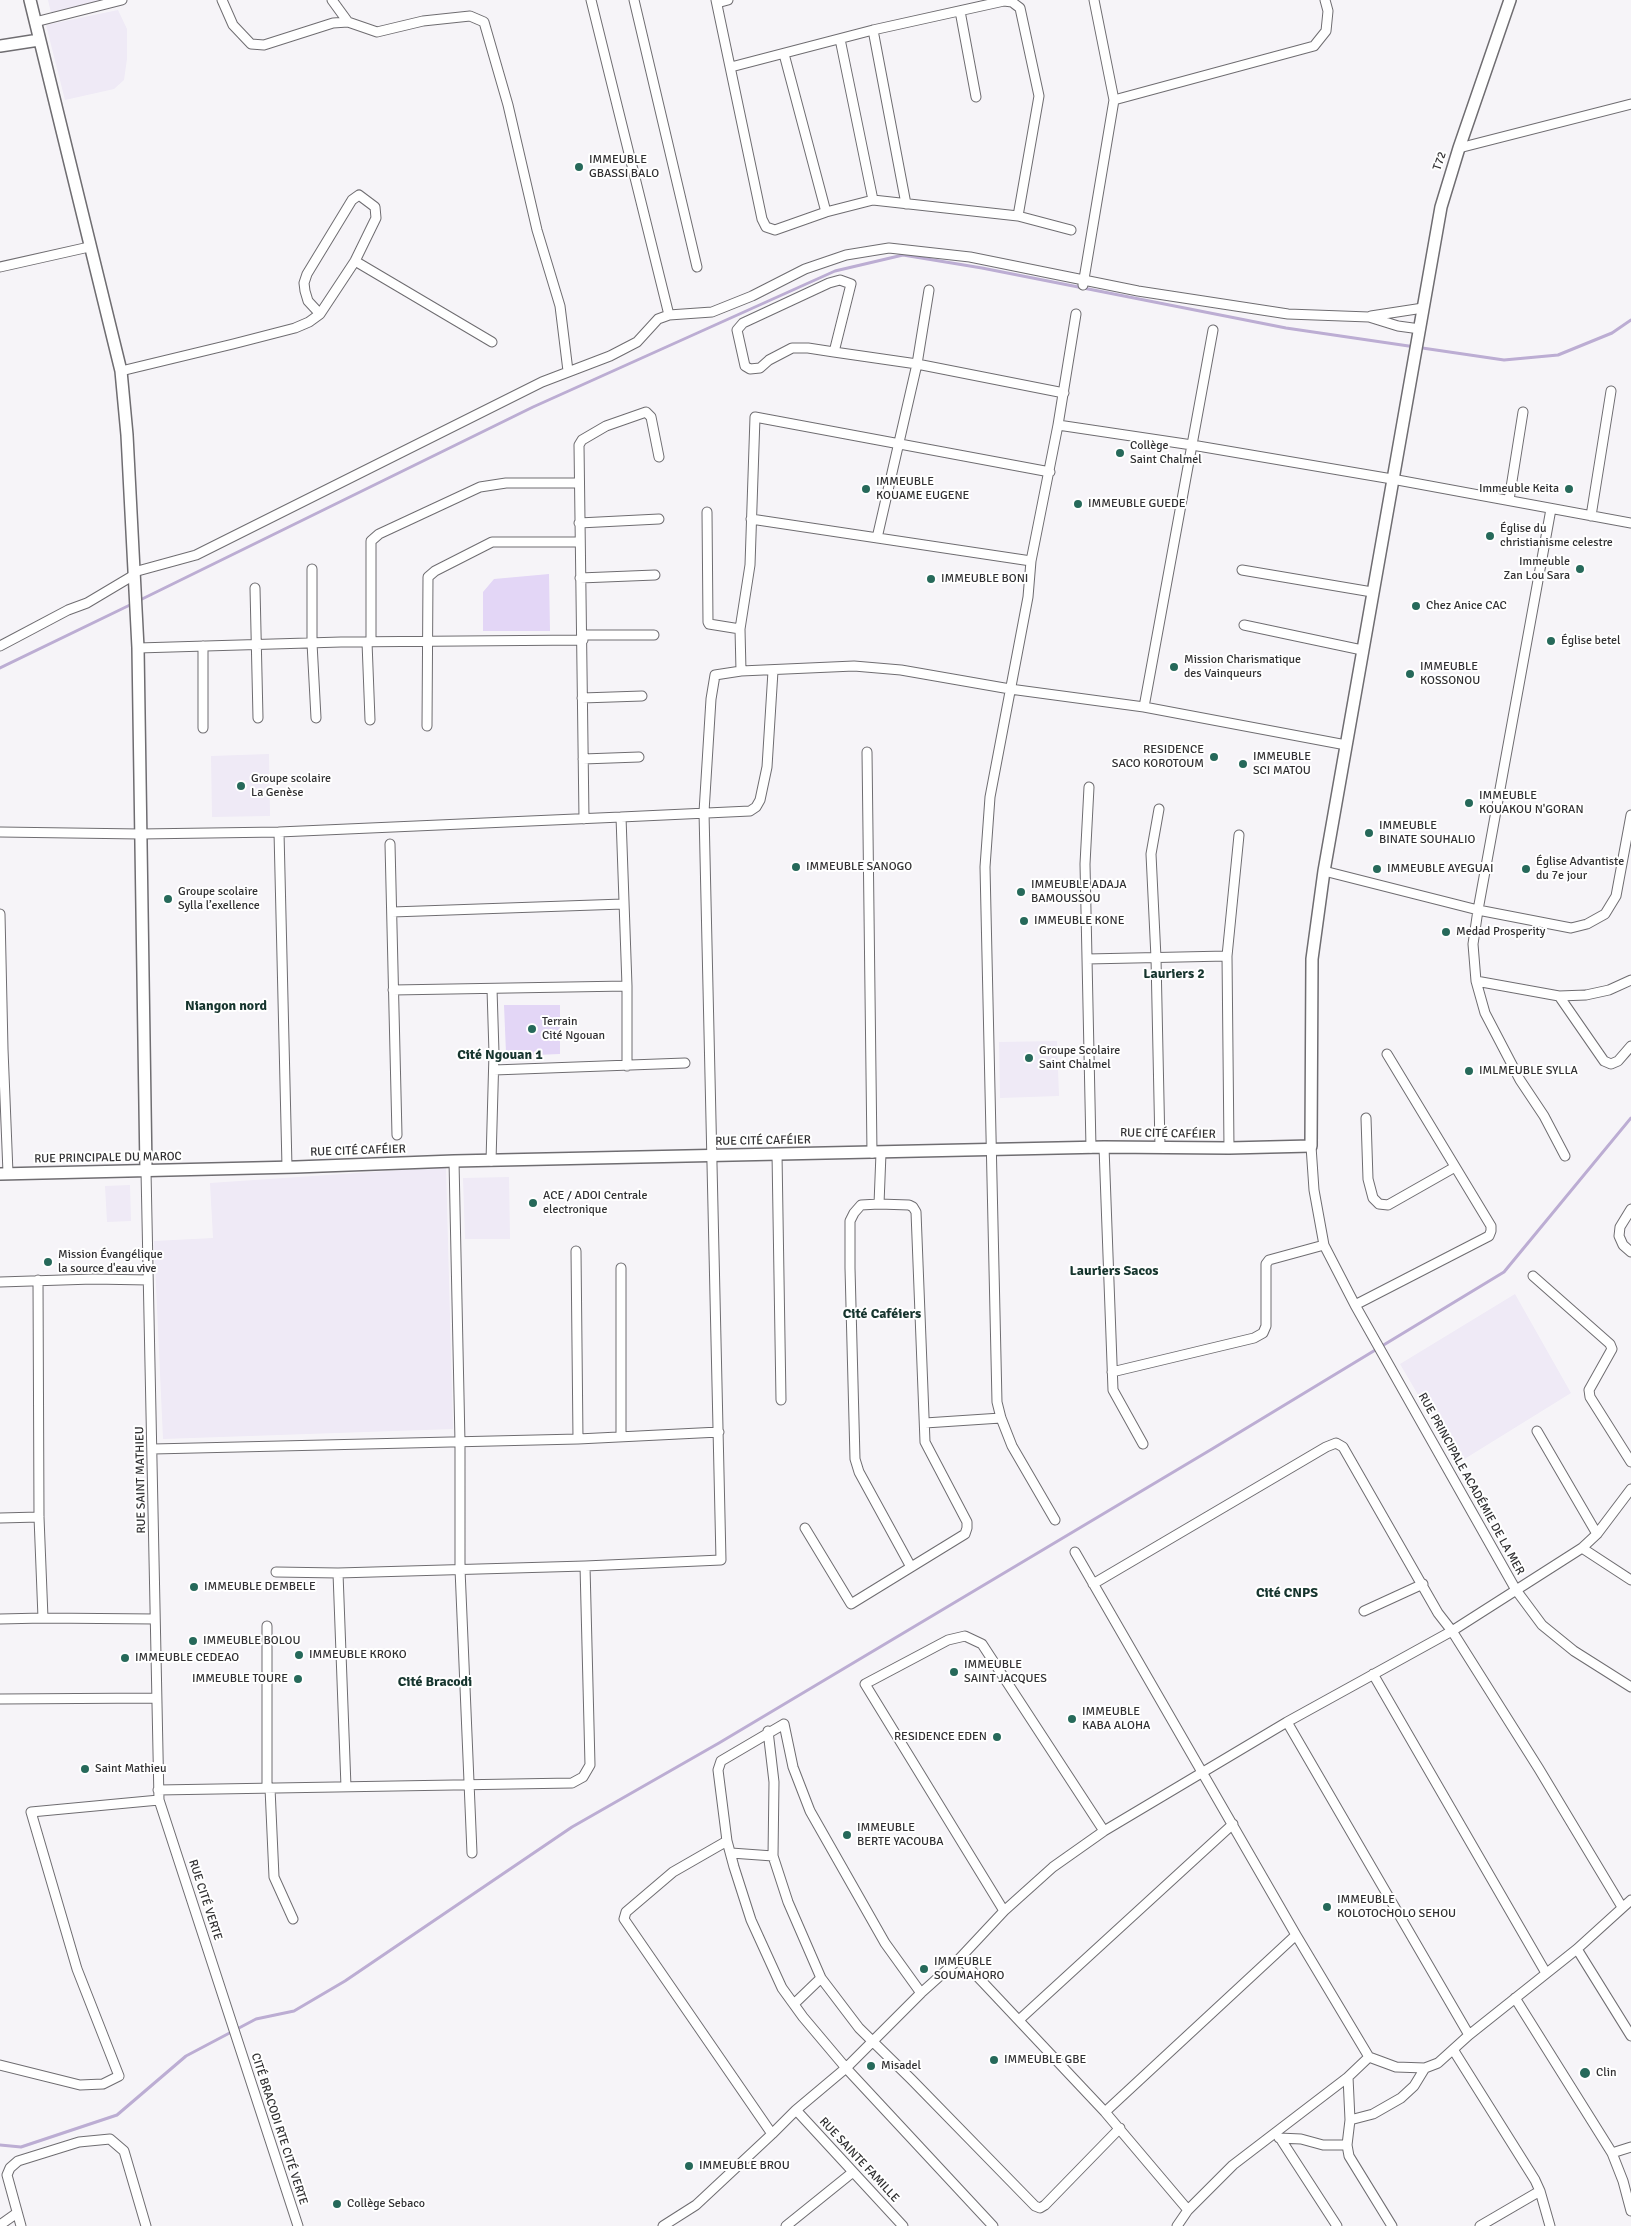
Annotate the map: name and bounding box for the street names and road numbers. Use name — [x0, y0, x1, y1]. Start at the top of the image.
street label: T72 — [1430, 150, 1450, 172]
street label: RUE CITÉ CAFÉIER — [1120, 1126, 1216, 1142]
street label: RUE CITÉ CAFÉIER — [715, 1133, 811, 1149]
street label: RUE CITÉ CAFÉIER — [310, 1142, 406, 1160]
street label: RUE PRINCIPALE DU MAROC — [34, 1150, 182, 1166]
street label: RUE PRINCIPALE ACADÉMIE DE LA MER — [1415, 1390, 1527, 1578]
street label: RUE SAINT MATHIEU — [133, 1426, 149, 1534]
street label: RUE CITÉ VERTE — [185, 1858, 225, 1942]
street label: CITÉ BRACODI RTE CITÉ VERTE — [248, 2051, 310, 2207]
street label: RUE SAINTE FAMILLE — [816, 2115, 902, 2205]

